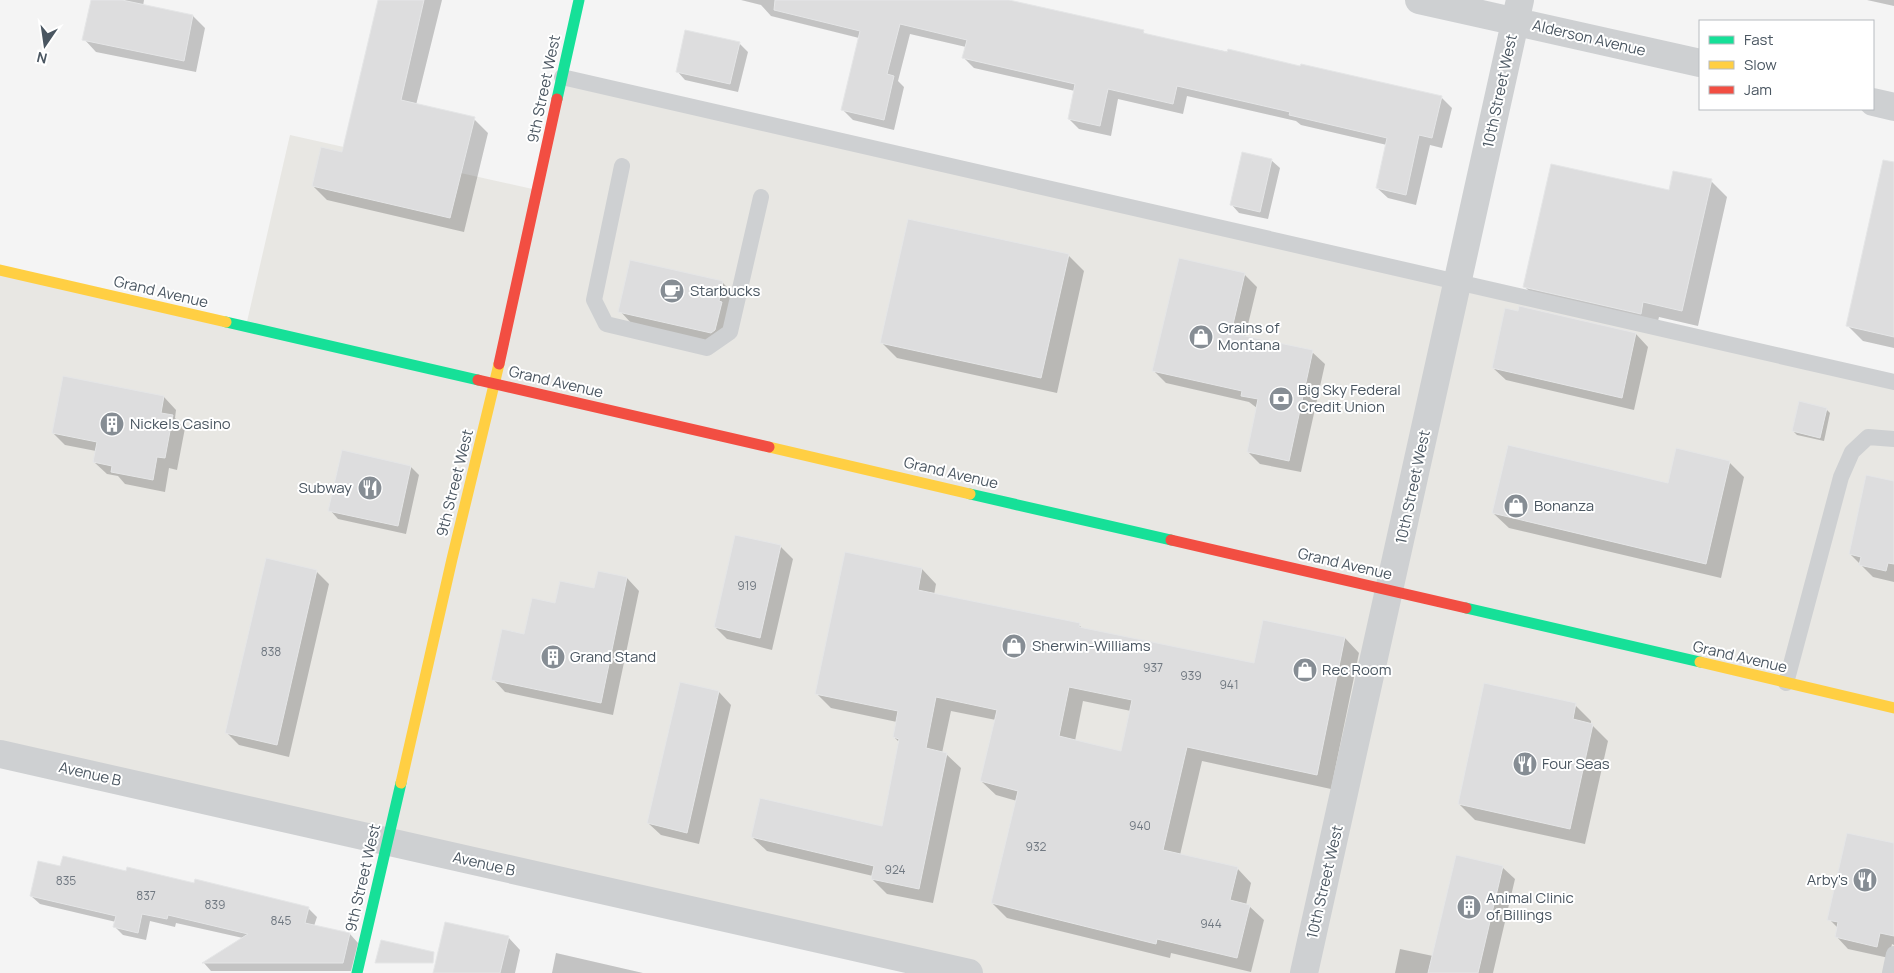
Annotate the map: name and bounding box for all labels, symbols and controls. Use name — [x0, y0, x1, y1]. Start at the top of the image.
street label: Alderson Avenue — [1530, 14, 1648, 61]
north arrow — [20, 20, 70, 70]
legend — [1699, 20, 1874, 110]
text: Fast — [1744, 29, 1773, 50]
street label: 10th Street West — [1477, 32, 1522, 150]
street label: 9th Street West — [522, 33, 565, 145]
text: N — [35, 48, 49, 69]
text: Slow — [1744, 54, 1777, 75]
text: Jam — [1744, 79, 1772, 100]
street label: Grand Avenue — [112, 270, 211, 313]
cafe icon: Starbucks — [659, 278, 685, 304]
place label: Starbucks — [690, 280, 760, 301]
place label: Grains of Montana — [1218, 317, 1280, 355]
shop icon: Grains of Montana — [1188, 324, 1214, 350]
street label: Grand Avenue — [507, 360, 606, 403]
place label: Big Sky Federal Credit Union — [1298, 379, 1401, 417]
bank icon: Big Sky Federal Credit Union — [1268, 386, 1294, 412]
building icon: Nickels Casino — [99, 411, 125, 437]
place label: Nickels Casino — [130, 413, 231, 434]
street label: 9th Street West — [431, 427, 478, 539]
street label: 10th Street West — [1390, 428, 1435, 546]
street label: Grand Avenue — [902, 451, 1001, 494]
restaurant icon: Subway — [357, 475, 383, 501]
place label: Subway — [298, 477, 352, 498]
shop icon: Bonanza — [1503, 493, 1529, 519]
place label: Bonanza — [1534, 495, 1594, 516]
street label: Grand Avenue — [1296, 542, 1395, 585]
house number: 919 — [737, 577, 757, 594]
shop icon: Sherwin-Williams — [1001, 633, 1027, 659]
place label: Sherwin-Williams — [1032, 635, 1151, 656]
street label: Grand Avenue — [1691, 635, 1790, 678]
house number: 838 — [261, 643, 281, 660]
building icon: Grand Stand — [540, 644, 566, 670]
place label: Grand Stand — [570, 646, 656, 667]
shop icon: Rec Room — [1292, 657, 1318, 683]
house number: 937 — [1143, 659, 1163, 676]
place label: Rec Room — [1322, 659, 1391, 680]
house number: 939 — [1180, 667, 1202, 684]
house number: 941 — [1219, 676, 1239, 693]
restaurant icon: Four Seas — [1512, 751, 1538, 777]
place label: Four Seas — [1542, 753, 1610, 774]
street label: Avenue B — [57, 756, 123, 791]
house number: 940 — [1129, 817, 1151, 834]
street label: 9th Street West — [340, 822, 385, 934]
street label: 10th Street West — [1301, 823, 1348, 941]
house number: 932 — [1026, 838, 1047, 855]
street label: Avenue B — [451, 846, 517, 881]
house number: 924 — [884, 861, 906, 878]
restaurant icon: Arby's — [1852, 867, 1878, 893]
place label: Arby's — [1807, 869, 1848, 890]
house number: 835 — [56, 872, 76, 889]
house number: 837 — [136, 887, 156, 904]
place label: Animal Clinic of Billings — [1486, 887, 1574, 925]
building icon: Animal Clinic of Billings — [1456, 894, 1482, 920]
house number: 839 — [204, 896, 226, 913]
house number: 845 — [271, 912, 292, 929]
house number: 944 — [1200, 915, 1222, 932]

